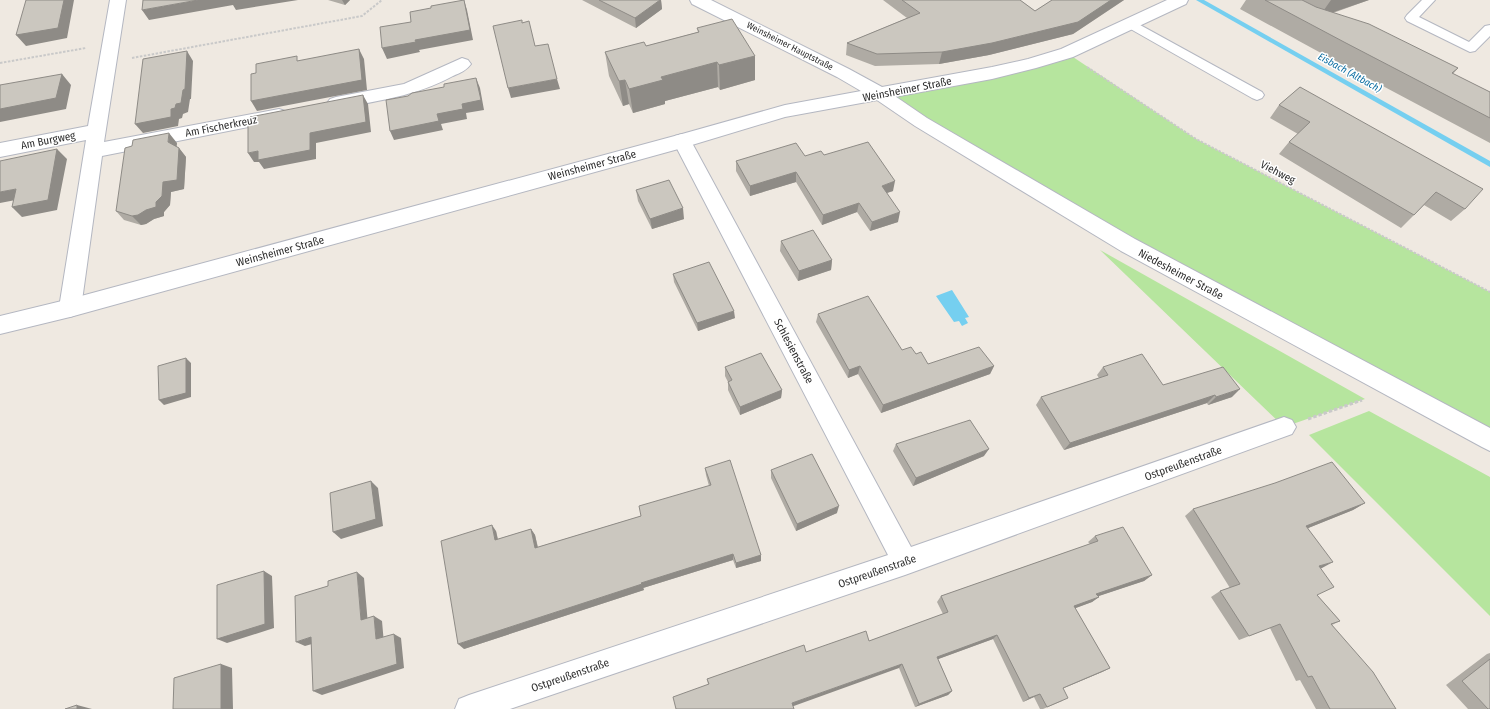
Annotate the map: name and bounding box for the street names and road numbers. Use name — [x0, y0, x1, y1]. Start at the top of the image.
street label: Weinsheimer Hauptstraße — [745, 20, 835, 72]
street label: Weinsheimer Straße — [861, 74, 953, 104]
street label: Am Fischerkreuz — [184, 113, 259, 140]
street label: Am Burgweg — [20, 129, 77, 152]
street label: Weinsheimer Straße — [547, 148, 637, 183]
street label: Viehweg — [1258, 158, 1298, 187]
street label: Weinsheimer Straße — [235, 234, 325, 269]
street label: Niedesheimer Straße — [1136, 247, 1226, 302]
street label: Schlesienstraße — [771, 317, 816, 386]
street label: Ostpreußenstraße — [1143, 443, 1224, 483]
street label: Ostpreußenstraße — [837, 552, 918, 591]
street label: Ostpreußenstraße — [530, 656, 611, 695]

